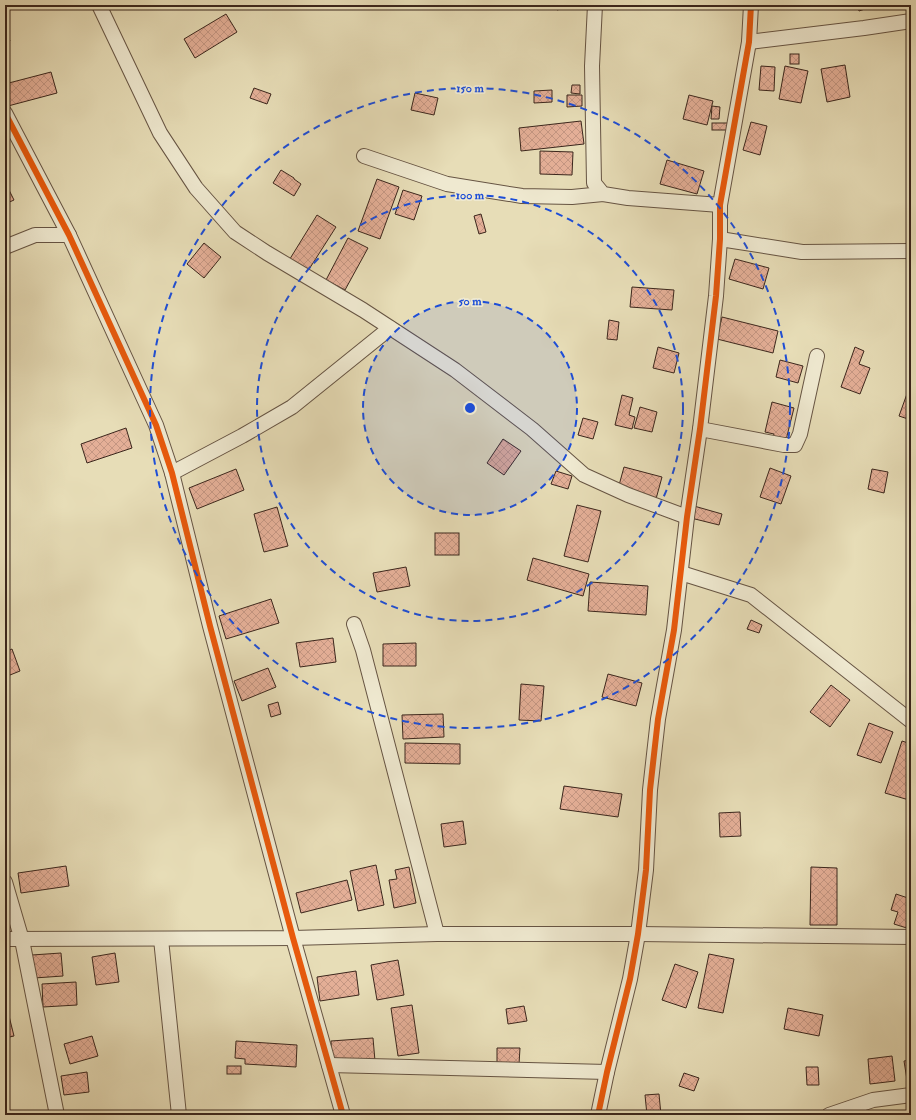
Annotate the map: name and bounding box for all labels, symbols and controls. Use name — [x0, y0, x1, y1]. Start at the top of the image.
text: 150 m — [456, 81, 484, 96]
text: 100 m — [456, 188, 485, 203]
text: 50 m — [458, 294, 482, 309]
centre of rings — [463, 401, 477, 415]

